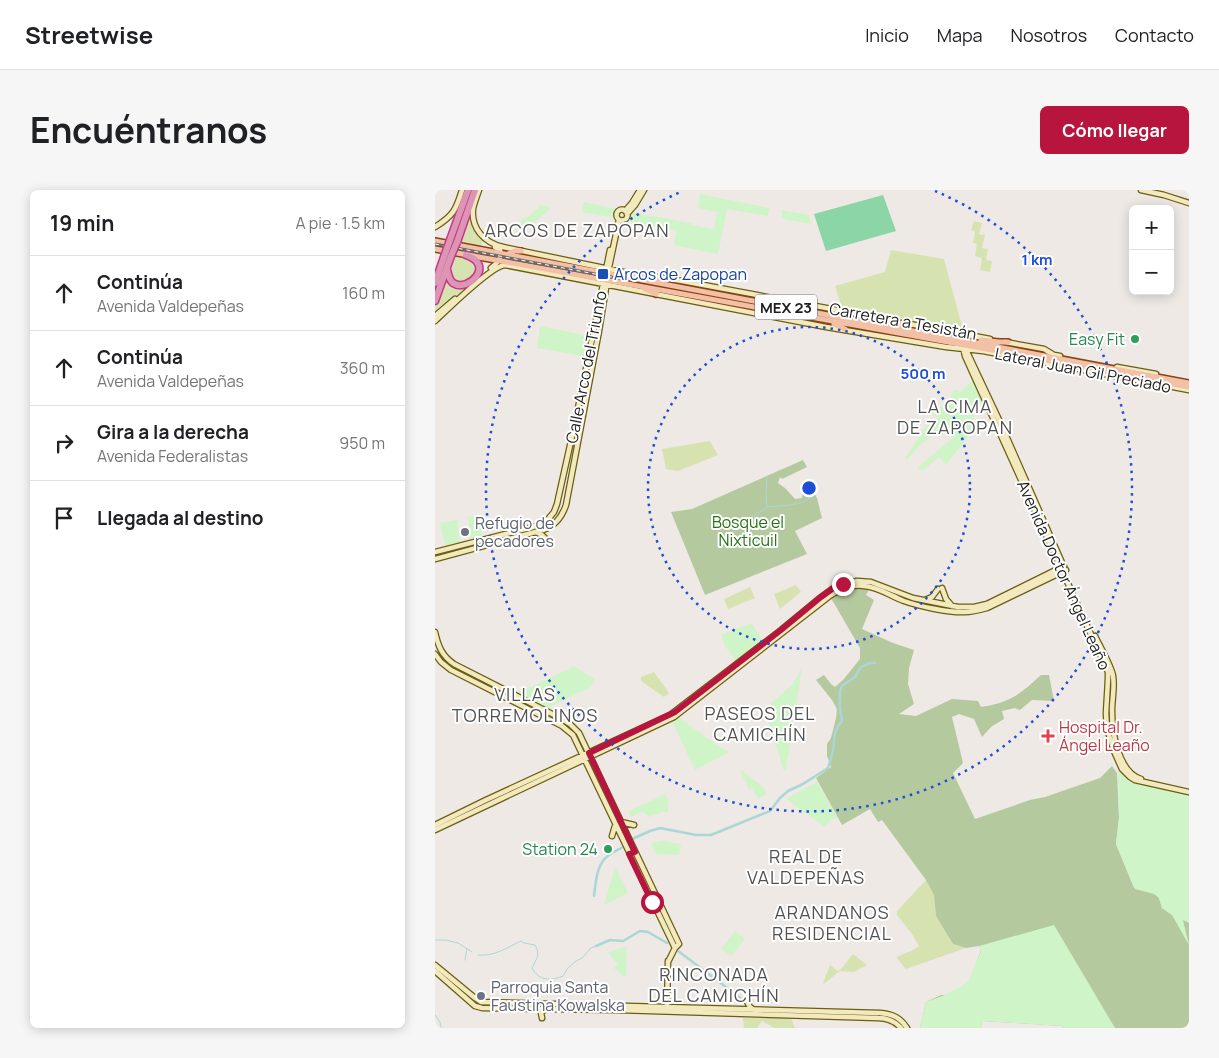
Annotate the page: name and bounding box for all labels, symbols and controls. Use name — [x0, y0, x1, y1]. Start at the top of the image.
text: Streetwise — [25, 18, 153, 51]
text: Inicio — [865, 23, 909, 47]
text: Mapa — [937, 23, 983, 47]
text: Nosotros — [1011, 23, 1087, 47]
text: Contacto — [1115, 23, 1194, 47]
text: Encuéntranos — [30, 106, 267, 154]
button: Cómo llegar — [1040, 106, 1189, 154]
map controls — [1129, 205, 1174, 295]
button: + — [1129, 205, 1174, 250]
text: 19 min — [50, 209, 114, 237]
text: A pie · 1.5 km — [295, 212, 385, 234]
district label: ARCOS DE ZAPOPAN — [484, 218, 670, 242]
text: 1 km — [1021, 249, 1053, 270]
button: − — [1129, 250, 1174, 295]
place label: Arcos de Zapopan — [614, 263, 747, 285]
marker: Arcos de Zapopan — [596, 267, 610, 281]
text: Continúa — [97, 269, 183, 295]
icon: ahead — [50, 279, 78, 307]
text: 160 m — [342, 282, 385, 304]
street label: Calle Arco del Triunfo — [560, 289, 612, 445]
road number: MEX 23 — [755, 294, 817, 320]
text: Avenida Valdepeñas — [97, 295, 244, 317]
street label: Carretera a Tesistán — [828, 297, 978, 345]
place label: Easy Fit — [1069, 328, 1125, 350]
marker: Easy Fit — [1129, 333, 1141, 345]
street label: Lateral Juan Gil Preciado — [993, 342, 1173, 398]
text: Continúa — [97, 344, 183, 370]
icon: ahead — [50, 354, 78, 382]
text: 360 m — [340, 357, 385, 379]
text: 500 m — [900, 363, 946, 384]
text: Avenida Valdepeñas — [97, 370, 244, 392]
district label: LA CIMA DE ZAPOPAN — [897, 394, 1013, 439]
text: Gira a la derecha — [97, 419, 249, 445]
icon: right — [50, 429, 78, 457]
text: 950 m — [339, 432, 385, 454]
text: Avenida Federalistas — [97, 445, 248, 467]
street label: Avenida Doctor Ángel Leaño — [1012, 477, 1116, 673]
centre of rings — [800, 479, 818, 497]
icon: arrive — [50, 504, 78, 532]
text: Llegada al destino — [97, 505, 264, 531]
park label: Bosque el Nixticuil — [712, 511, 784, 551]
place label: Refugio de pecadores — [475, 512, 554, 552]
marker: Refugio de pecadores — [459, 526, 471, 538]
route end — [832, 573, 855, 596]
district label: VILLAS TORREMOLINOS — [452, 682, 598, 727]
district label: PASEOS DEL CAMICHÍN — [704, 701, 816, 746]
place label: Hospital Dr. Ángel Leaño — [1059, 716, 1150, 756]
marker: Hospital Dr. Ángel Leaño — [1041, 729, 1055, 743]
place label: Station 24 — [522, 838, 598, 860]
marker: Station 24 — [602, 843, 614, 855]
district label: REAL DE VALDEPEÑAS — [747, 844, 865, 889]
route start — [641, 891, 664, 914]
district label: ARANDANOS RESIDENCIAL — [772, 900, 892, 945]
district label: RINCONADA DEL CAMICHÍN — [648, 962, 780, 1007]
place label: Parroquia Santa Faustina Kowalska — [491, 976, 625, 1016]
marker: Parroquia Santa Faustina Kowalska — [475, 990, 487, 1002]

